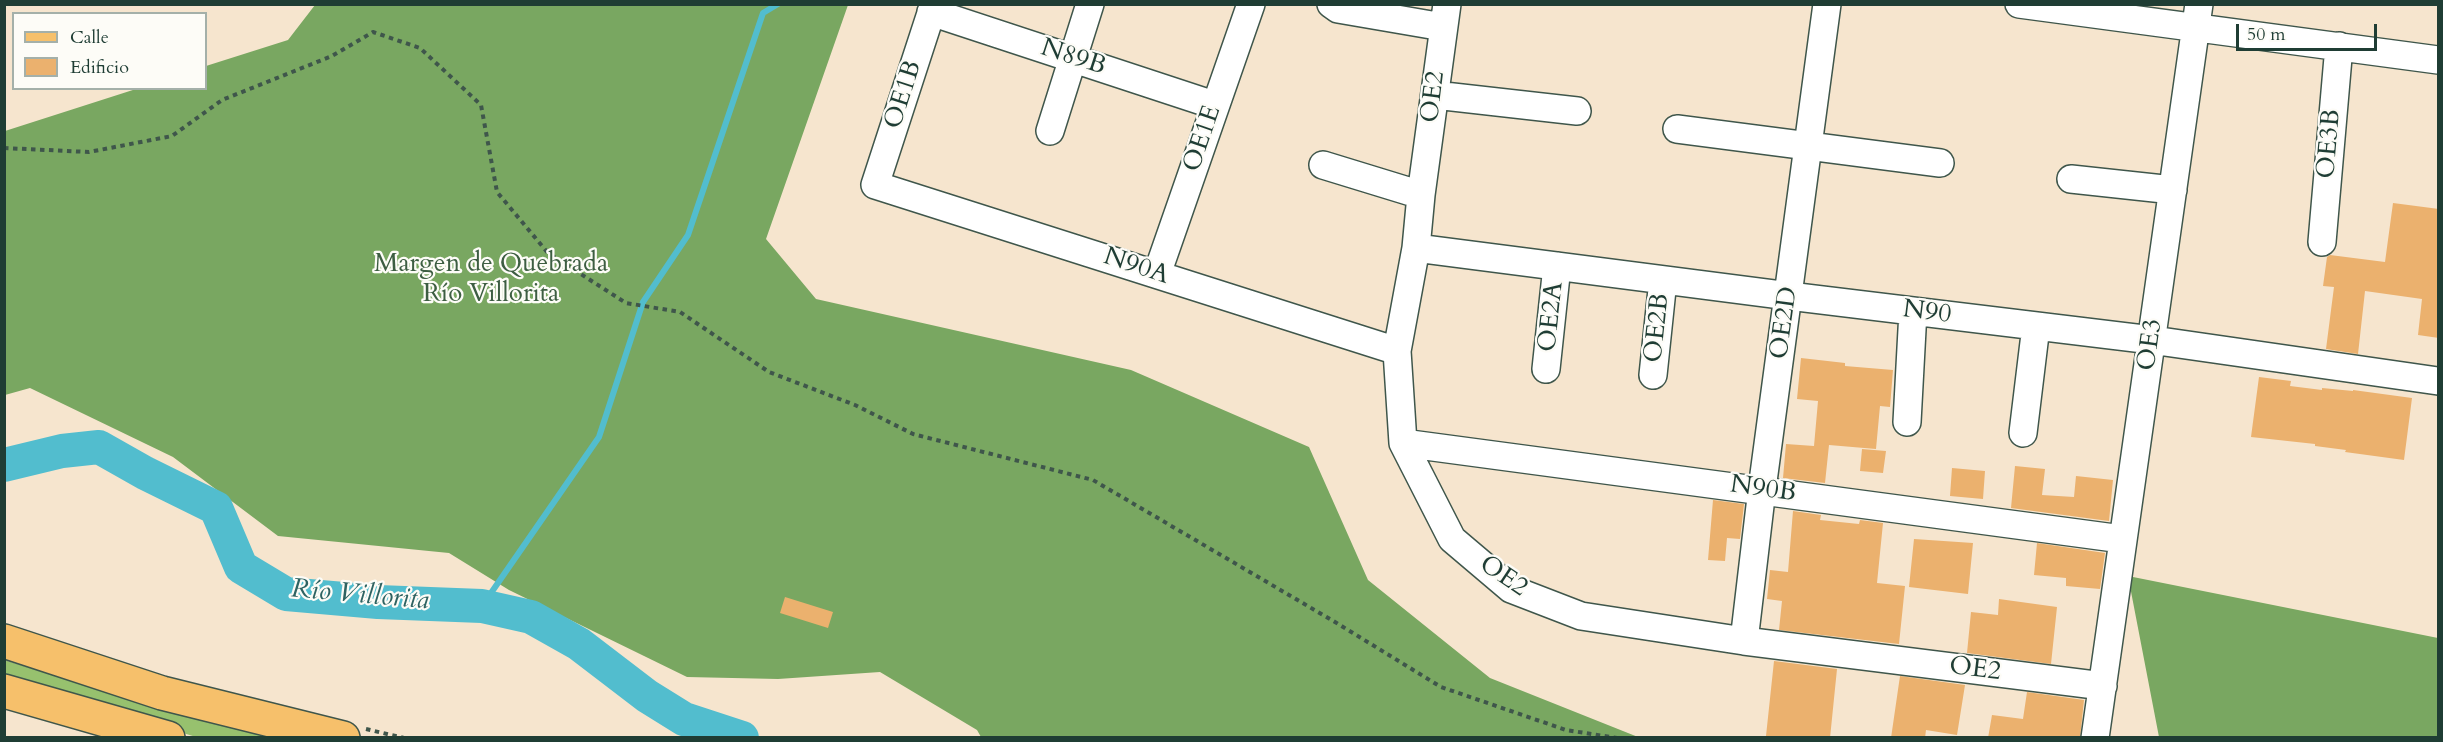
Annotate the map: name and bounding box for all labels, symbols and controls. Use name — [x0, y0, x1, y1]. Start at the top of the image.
legend — [12, 12, 207, 90]
scale bar — [2239, 12, 2380, 50]
text: 50 m — [2247, 22, 2286, 47]
text: Calle — [70, 25, 109, 50]
street label: N89B — [1037, 33, 1109, 83]
text: Edificio — [70, 55, 129, 80]
street label: OE1B — [878, 57, 930, 133]
street label: OE2 — [1415, 69, 1453, 125]
street label: OE1E — [1177, 102, 1229, 176]
street label: OE3B — [2311, 108, 2349, 180]
street label: N90A — [1099, 242, 1173, 292]
park label: Margen de Quebrada Río Villorita — [374, 249, 608, 310]
street label: OE2A — [1533, 280, 1571, 354]
street label: OE2D — [1764, 285, 1806, 361]
street label: OE2B — [1639, 292, 1677, 364]
street label: N90 — [1901, 295, 1953, 331]
street label: OE3 — [2132, 317, 2170, 373]
street label: N90B — [1728, 470, 1798, 510]
street label: OE2 — [1473, 550, 1533, 604]
water label: Río Villorita — [290, 574, 430, 618]
street label: OE2 — [1947, 651, 2003, 689]

